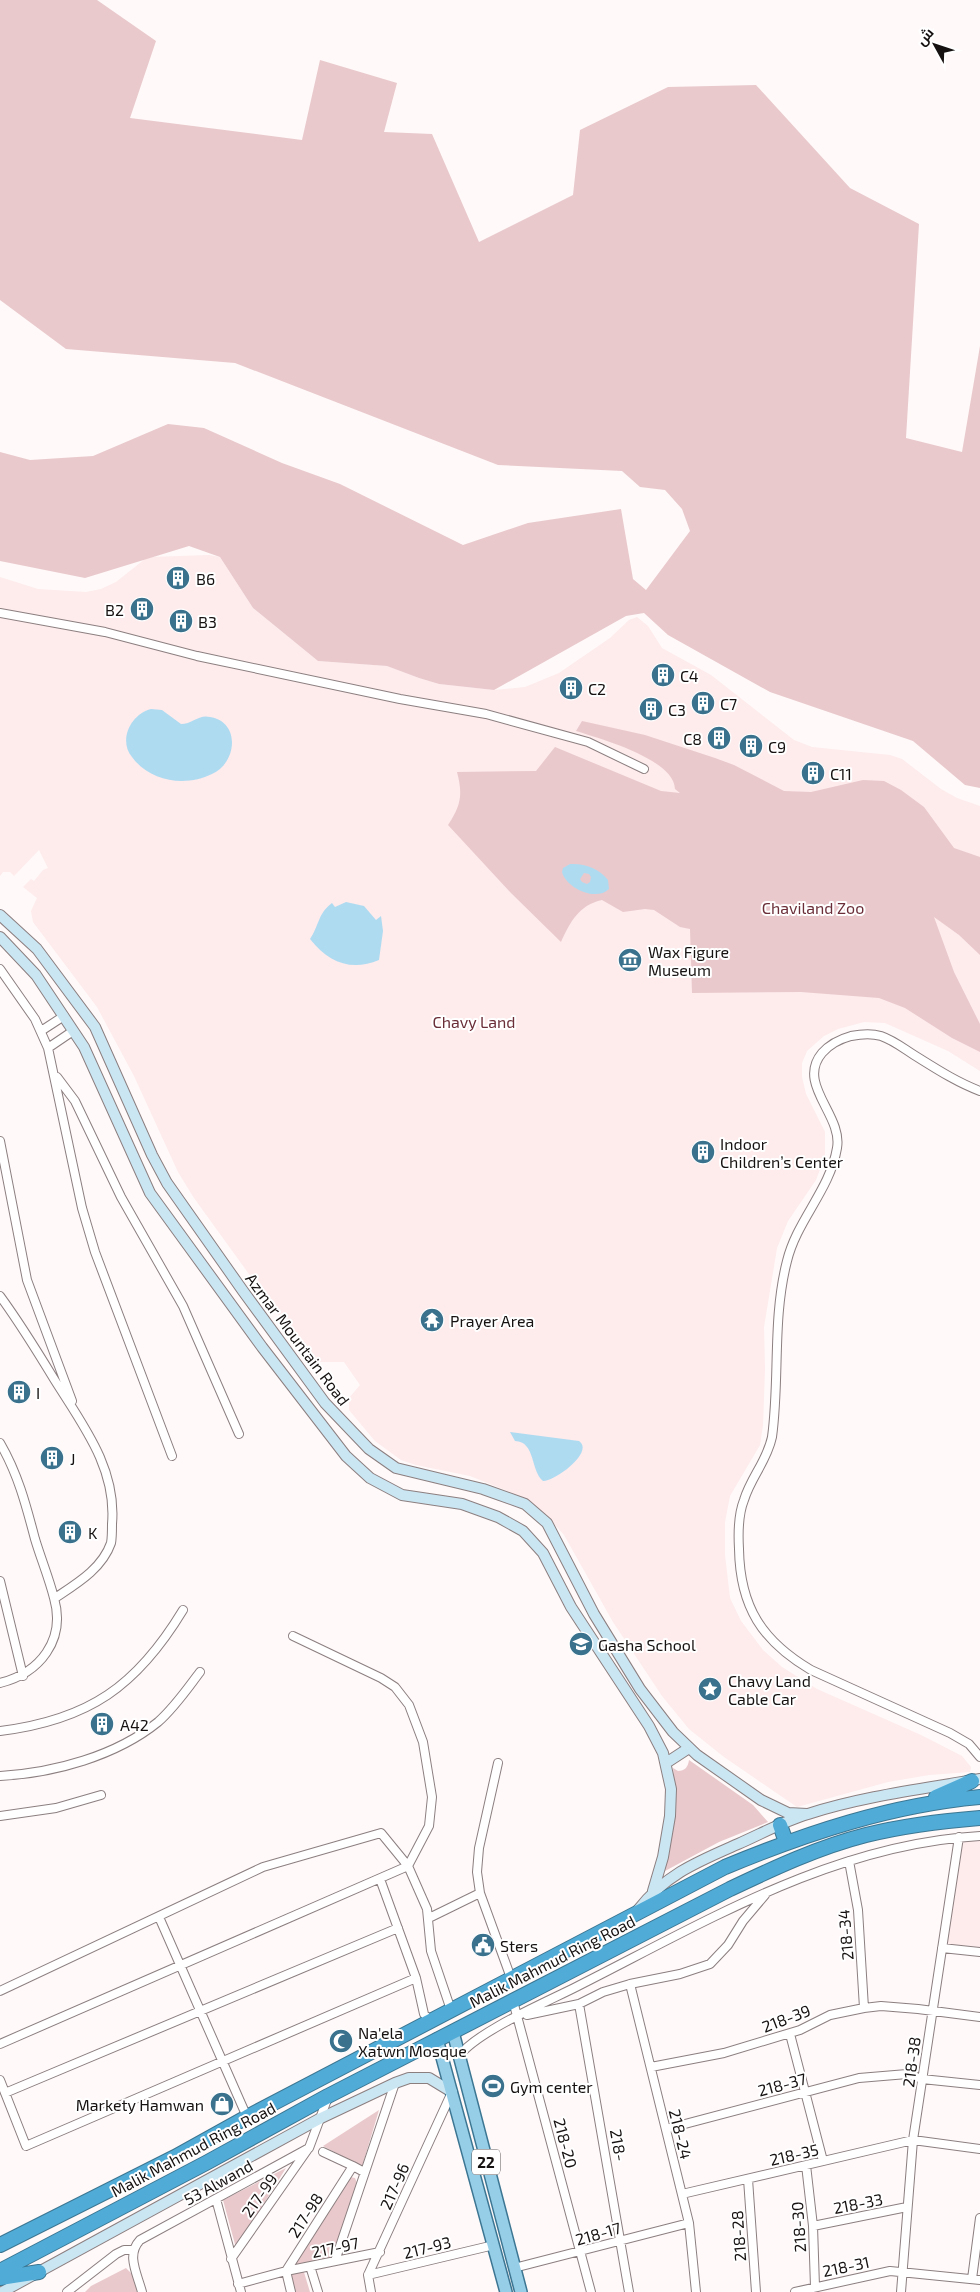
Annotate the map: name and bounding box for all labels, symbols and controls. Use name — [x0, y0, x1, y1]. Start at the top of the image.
north arrow — [910, 20, 960, 70]
text: ش — [912, 24, 938, 49]
building icon: B6 — [165, 565, 191, 591]
place label: B6 — [196, 569, 215, 588]
building icon: B2 — [129, 596, 155, 622]
place label: B2 — [105, 600, 124, 619]
building icon: B3 — [168, 608, 194, 634]
place label: B3 — [198, 612, 217, 631]
building icon: C4 — [650, 662, 676, 688]
place label: C4 — [680, 666, 699, 685]
building icon: C2 — [558, 675, 584, 701]
place label: C2 — [588, 679, 606, 698]
building icon: C7 — [690, 690, 716, 716]
place label: C7 — [720, 694, 737, 713]
building icon: C3 — [638, 696, 664, 722]
place label: C3 — [668, 700, 686, 719]
building icon: C8 — [706, 725, 732, 751]
place label: C8 — [683, 729, 702, 748]
building icon: C9 — [738, 733, 764, 759]
place label: C9 — [768, 737, 786, 756]
building icon: C11 — [800, 760, 826, 786]
place label: C11 — [830, 764, 852, 783]
park label: Chaviland Zoo — [762, 898, 864, 917]
place label: Wax Figure Museum — [648, 942, 729, 979]
museum icon: Wax Figure Museum — [617, 947, 643, 973]
park label: Chavy Land — [433, 1012, 515, 1031]
place label: Indoor Children’s Center — [720, 1134, 844, 1171]
building icon: Indoor Children’s Center — [690, 1139, 716, 1165]
street label: Azmar Mountain Road — [242, 1269, 354, 1409]
temple icon: Prayer Area — [419, 1307, 445, 1333]
place label: Prayer Area — [450, 1311, 534, 1330]
building icon: I — [6, 1379, 32, 1405]
place label: I — [36, 1383, 40, 1402]
building icon: J — [39, 1445, 65, 1471]
place label: J — [70, 1449, 75, 1468]
building icon: K — [57, 1519, 83, 1545]
place label: K — [88, 1523, 98, 1542]
school or university icon: Gasha School — [568, 1631, 594, 1657]
place label: Gasha School — [598, 1635, 696, 1654]
place label: Chavy Land Cable Car — [728, 1671, 811, 1708]
place icon: Chavy Land Cable Car — [697, 1676, 723, 1702]
building icon: A42 — [89, 1711, 115, 1737]
place label: A42 — [120, 1715, 149, 1734]
street label: 218-34 — [833, 1909, 857, 1961]
street label: Malik Mahmud Ring Road — [466, 1911, 638, 2011]
public building icon: Sters — [470, 1932, 496, 1958]
place label: Sters — [500, 1936, 538, 1955]
street label: 218-39 — [759, 2000, 813, 2036]
place label: Na'ela Xatwn Mosque — [358, 2023, 467, 2060]
mosque icon: Na'ela Xatwn Mosque — [328, 2028, 354, 2054]
street label: 218-38 — [898, 2035, 924, 2089]
street label: 218-37 — [756, 2068, 808, 2100]
sports icon: Gym center — [480, 2073, 506, 2099]
place label: Gym center — [510, 2077, 593, 2096]
shop icon: Markety Hamwan — [209, 2091, 235, 2117]
place label: Markety Hamwan — [76, 2095, 204, 2114]
street label: Malik Mahmud Ring Road — [107, 2098, 279, 2200]
street label: 218-24 — [666, 2107, 696, 2161]
street label: 218-20 — [550, 2116, 582, 2170]
street label: 218- — [607, 2127, 631, 2163]
street label: 218-35 — [768, 2139, 820, 2169]
road number: 22 — [472, 2150, 500, 2174]
street label: 53 Alwand — [180, 2155, 256, 2209]
street label: 217-96 — [375, 2160, 413, 2212]
street label: 217-99 — [237, 2170, 281, 2220]
street label: 217-98 — [284, 2189, 326, 2241]
street label: 218-33 — [832, 2189, 884, 2217]
street label: 218-30 — [787, 2201, 809, 2253]
street label: 218-28 — [727, 2210, 749, 2262]
street label: 218-17 — [573, 2217, 623, 2249]
street label: 217-93 — [401, 2232, 453, 2262]
street label: 217-97 — [310, 2233, 360, 2261]
street label: 218-31 — [821, 2252, 871, 2280]

